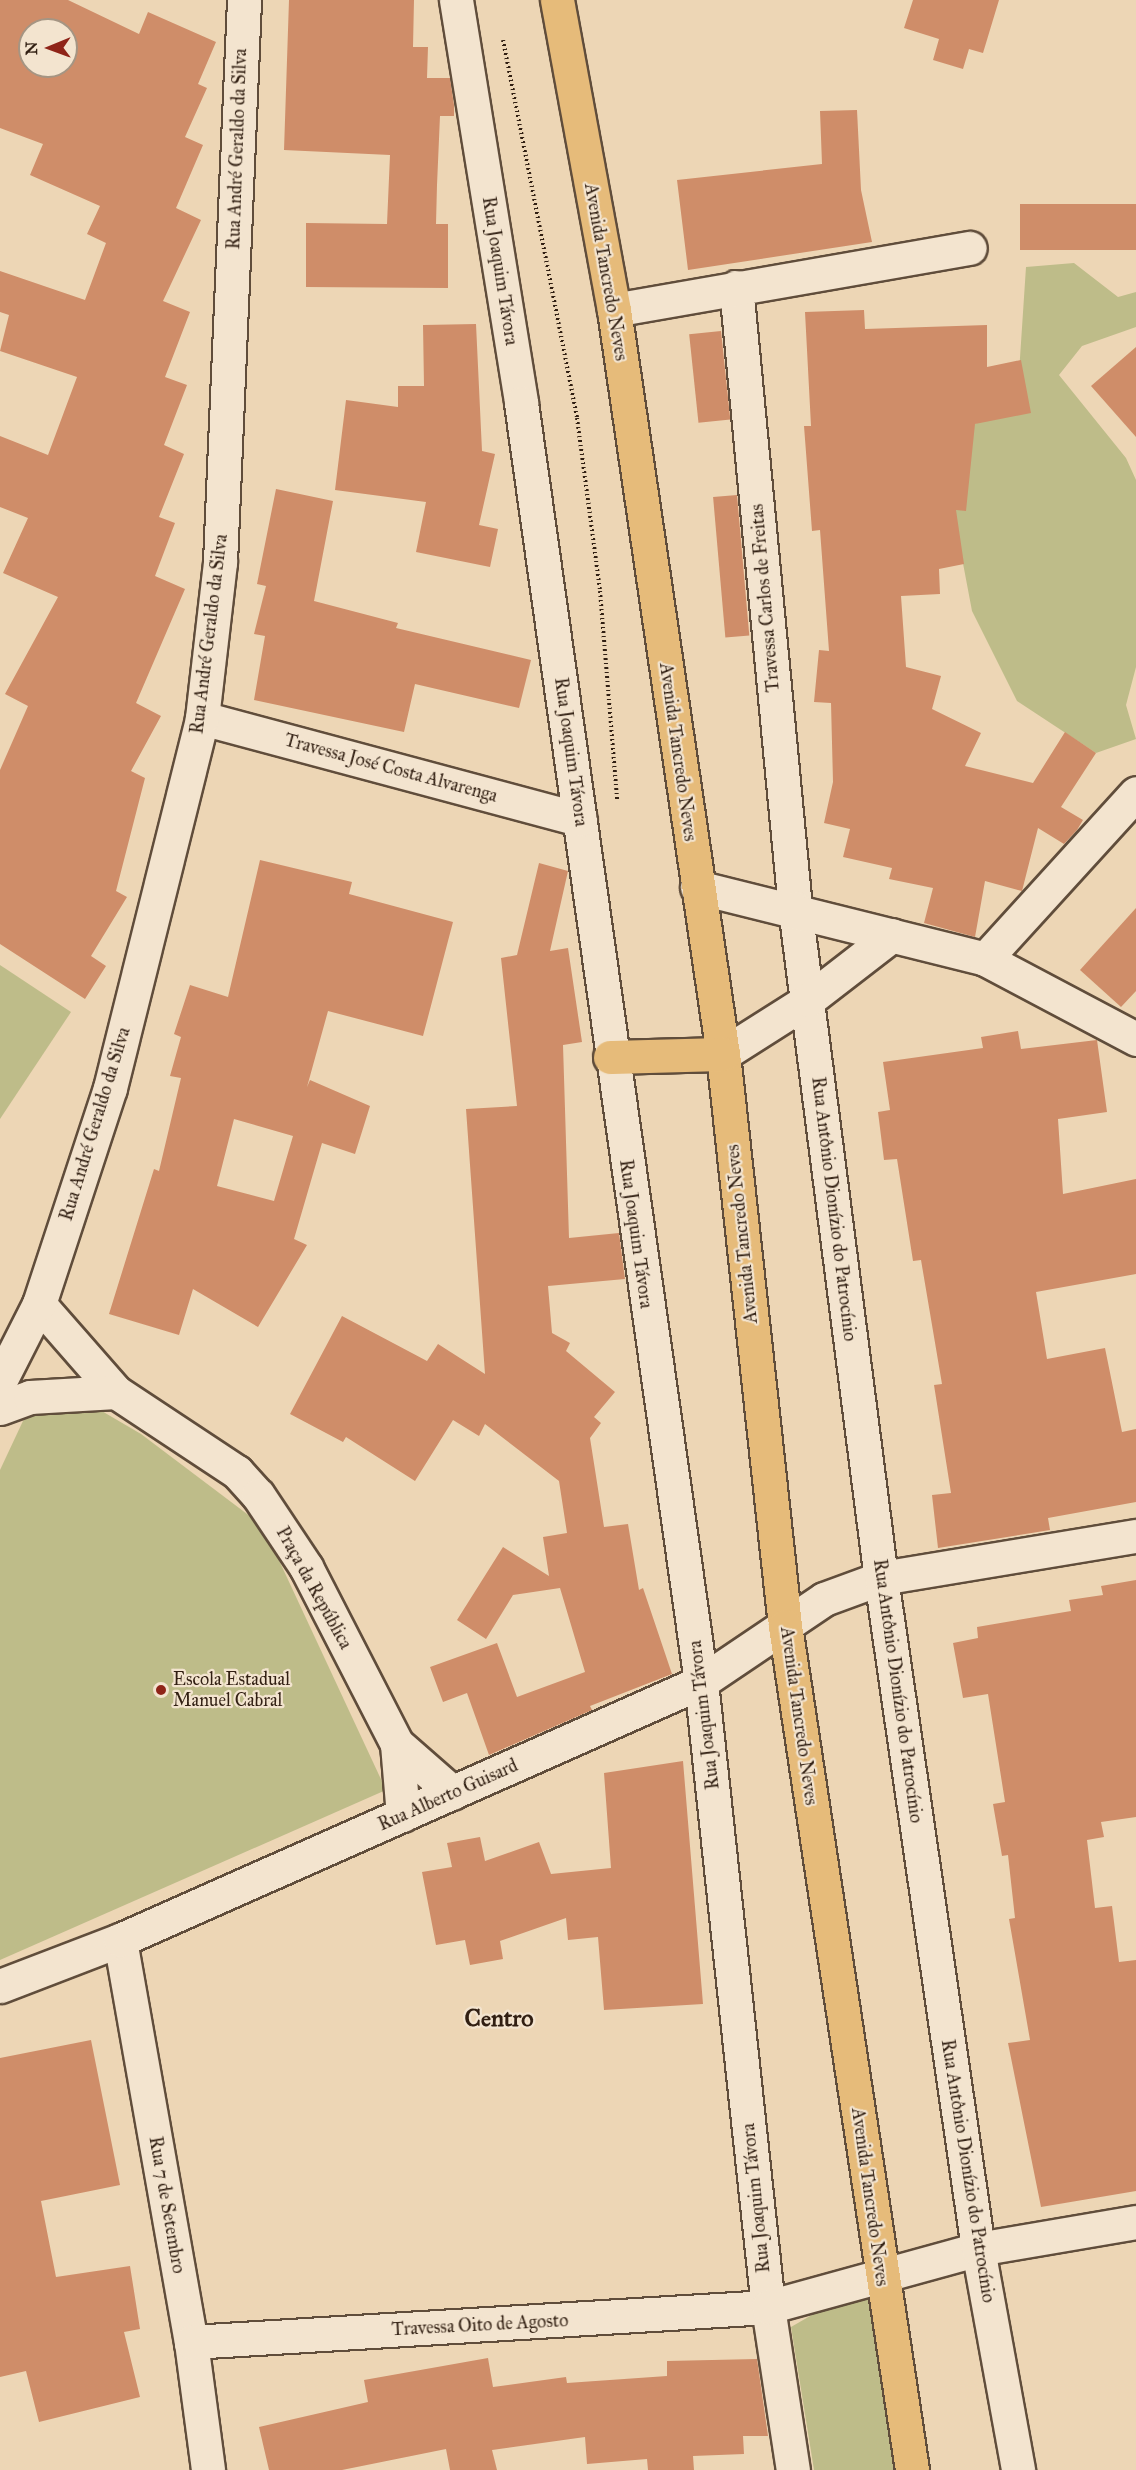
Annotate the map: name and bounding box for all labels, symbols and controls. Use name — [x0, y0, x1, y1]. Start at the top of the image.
north arrow — [18, 18, 78, 78]
text: N — [22, 41, 41, 55]
street label: Rua André Geraldo da Silva — [223, 48, 251, 250]
street label: Avenida Tancredo Neves — [580, 182, 632, 362]
street label: Rua Joaquim Távora — [478, 195, 522, 347]
street label: Travessa Carlos de Freitas — [746, 503, 784, 693]
street label: Rua André Geraldo da Silva — [186, 533, 232, 735]
street label: Avenida Tancredo Neves — [655, 661, 701, 843]
street label: Rua Joaquim Távora — [550, 676, 592, 828]
street label: Travessa José Costa Alvarenga — [282, 729, 500, 807]
street label: Rua André Geraldo da Silva — [55, 1025, 135, 1223]
street label: Rua Antônio Dionízio do Patrocínio — [807, 1076, 861, 1342]
street label: Avenida Tancredo Neves — [722, 1143, 762, 1325]
street label: Rua Joaquim Távora — [615, 1158, 657, 1310]
street label: Praça da República — [271, 1523, 357, 1653]
street label: Rua Antônio Dionízio do Patrocínio — [869, 1558, 927, 1824]
street label: Avenida Tancredo Neves — [776, 1625, 822, 1807]
street label: Rua Joaquim Távora — [684, 1639, 724, 1791]
place label: Escola Estadual Manuel Cabral — [173, 1669, 290, 1712]
marker: Escola Estadual Manuel Cabral — [154, 1683, 168, 1697]
street label: Rua Alberto Guisard — [375, 1755, 521, 1835]
district label: Centro — [465, 2005, 533, 2033]
street label: Rua Antônio Dionízio do Patrocínio — [937, 2038, 999, 2304]
street label: Avenida Tancredo Neves — [847, 2106, 893, 2288]
street label: Rua Joaquim Távora — [737, 2122, 775, 2274]
street label: Rua 7 de Setembro — [144, 2135, 190, 2275]
street label: Travessa Oito de Agosto — [391, 2310, 569, 2340]

